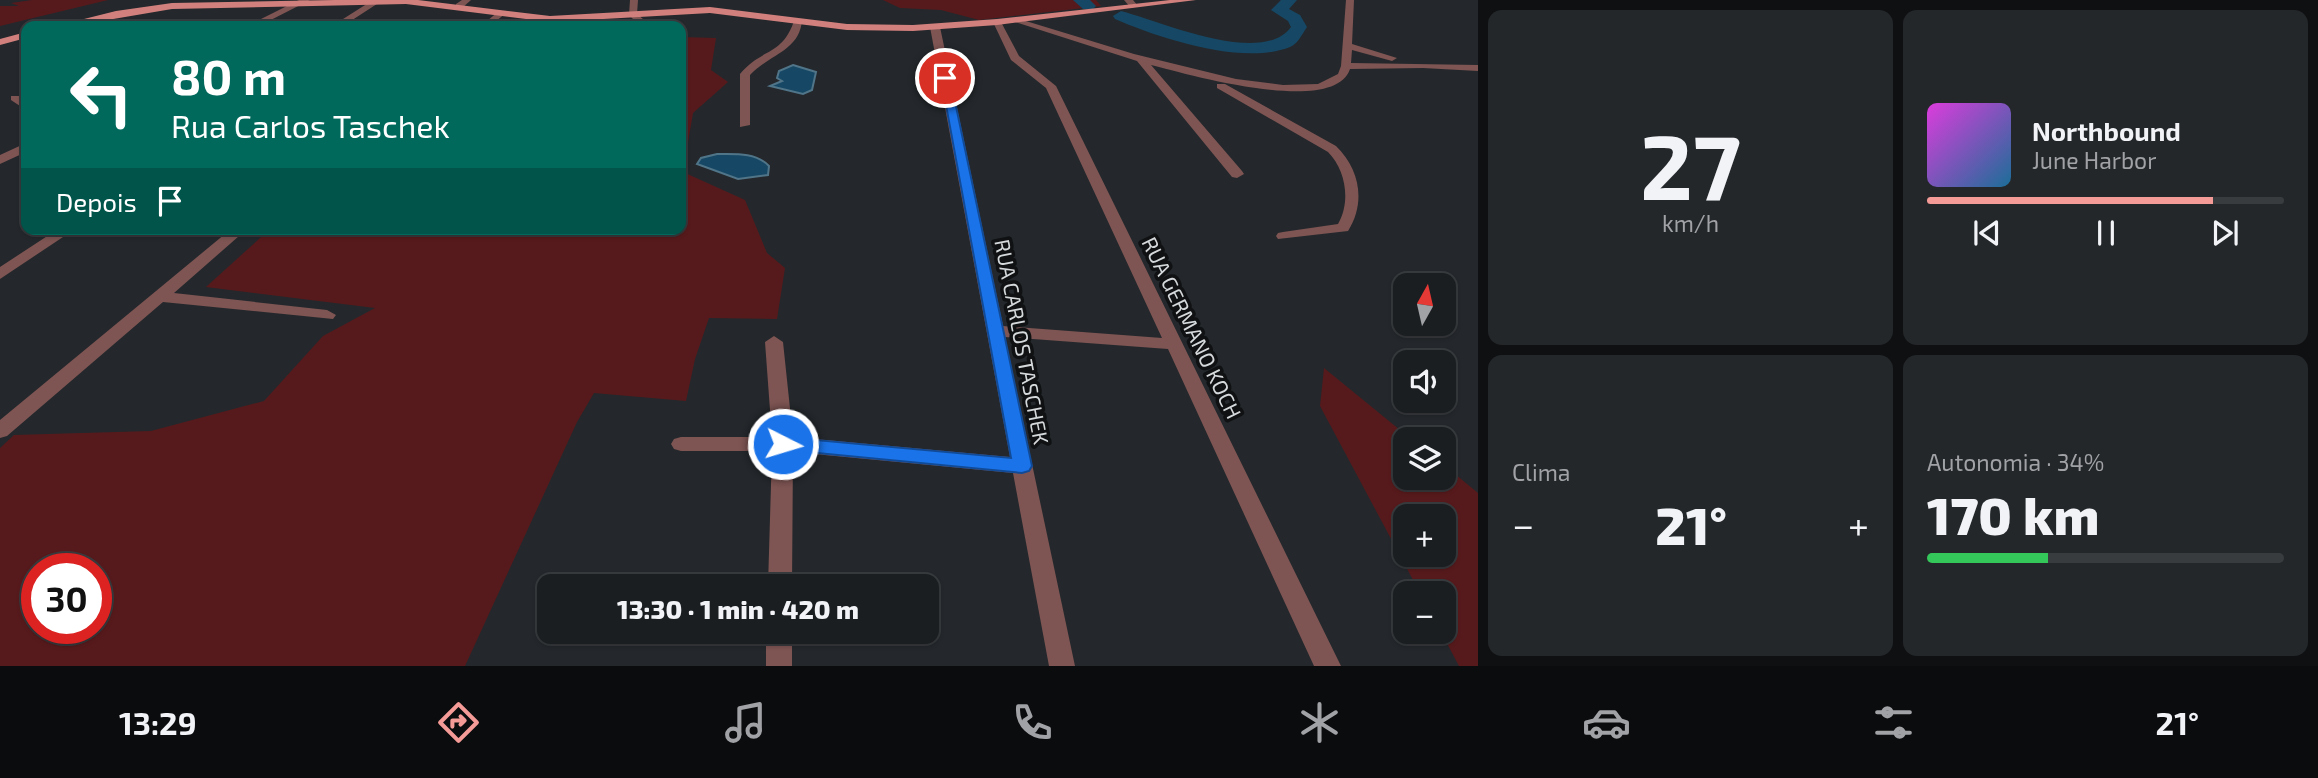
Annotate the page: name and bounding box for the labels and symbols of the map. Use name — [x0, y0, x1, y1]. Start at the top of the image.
pin — [915, 48, 975, 108]
street label: RUA GERMANO KOCH — [1137, 232, 1247, 422]
street label: RUA CARLOS TASCHEK — [990, 237, 1055, 447]
north arrow — [1393, 273, 1456, 336]
position arrow — [746, 407, 820, 481]
speed limit sign: 30 — [21, 553, 112, 644]

